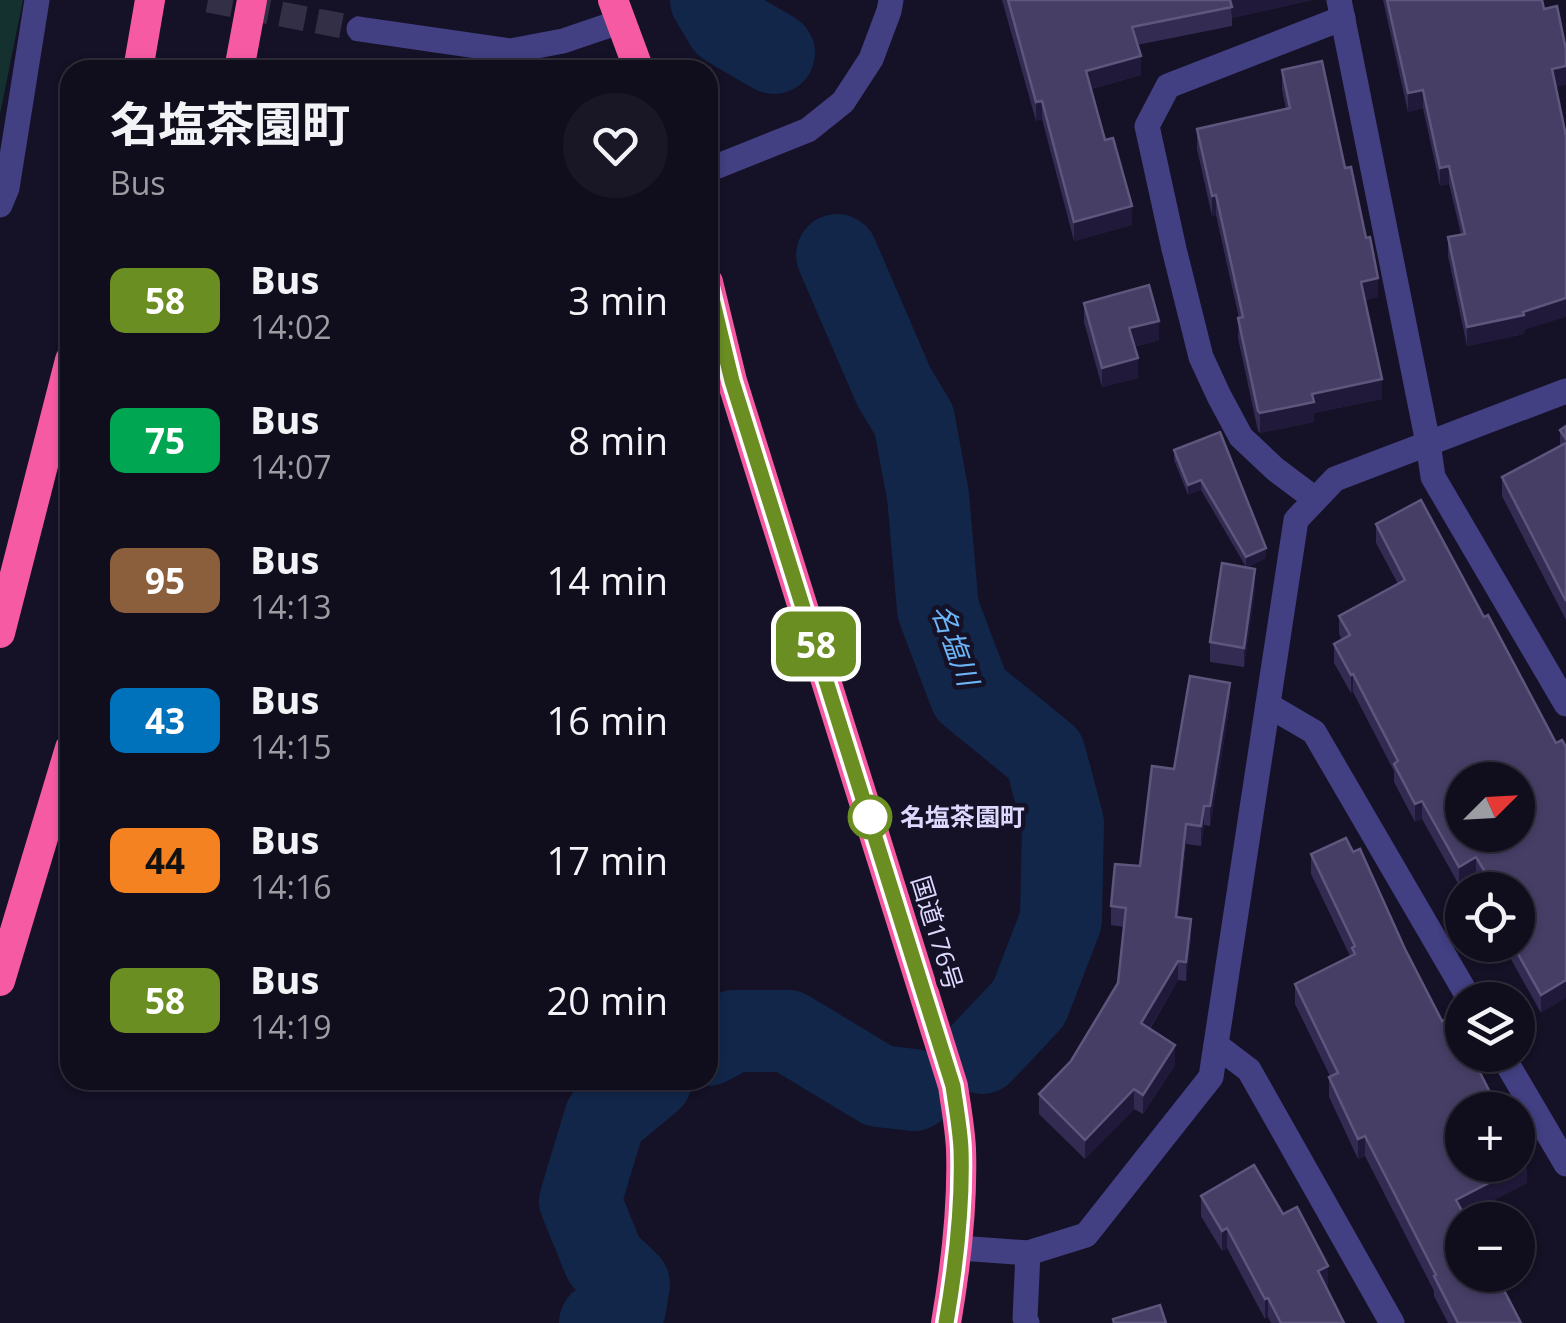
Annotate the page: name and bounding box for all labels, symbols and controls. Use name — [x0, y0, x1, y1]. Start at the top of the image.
text: 名塩茶園町 — [110, 91, 350, 156]
button: heart — [563, 93, 668, 198]
text: Bus — [110, 161, 166, 204]
text: Bus — [250, 253, 319, 305]
text: 3 min — [568, 274, 668, 326]
text: 58 — [145, 277, 185, 324]
text: 14:02 — [250, 305, 332, 348]
text: Bus — [250, 393, 319, 445]
text: 8 min — [568, 414, 668, 466]
text: 75 — [145, 417, 185, 464]
text: 14:07 — [250, 445, 332, 488]
text: Bus — [250, 533, 319, 585]
text: 14 min — [547, 554, 668, 606]
text: 95 — [145, 557, 185, 604]
text: 14:13 — [250, 585, 332, 628]
water label: 名塩川 — [924, 599, 989, 693]
line badge: 58 — [771, 612, 861, 676]
text: 58 — [796, 621, 836, 668]
text: Bus — [250, 673, 319, 725]
text: 16 min — [547, 694, 668, 746]
text: 43 — [145, 697, 185, 744]
text: 14:15 — [250, 725, 332, 768]
north arrow — [1445, 762, 1535, 852]
map controls — [1445, 762, 1535, 1292]
marker: 名塩茶園町 — [849, 796, 891, 838]
place label: 名塩茶園町 — [900, 799, 1025, 833]
text: Bus — [250, 813, 319, 865]
text: 17 min — [547, 834, 668, 886]
text: 44 — [145, 837, 185, 884]
text: 14:16 — [250, 865, 332, 908]
street label: 国道176号 — [904, 871, 971, 994]
button: locate — [1445, 872, 1535, 962]
text: Bus — [250, 953, 319, 1005]
text: 20 min — [547, 974, 668, 1026]
text: 58 — [145, 977, 185, 1024]
button: layers — [1445, 982, 1535, 1072]
text: 14:19 — [250, 1005, 332, 1048]
button: + — [1445, 1092, 1535, 1182]
button: − — [1445, 1202, 1535, 1292]

